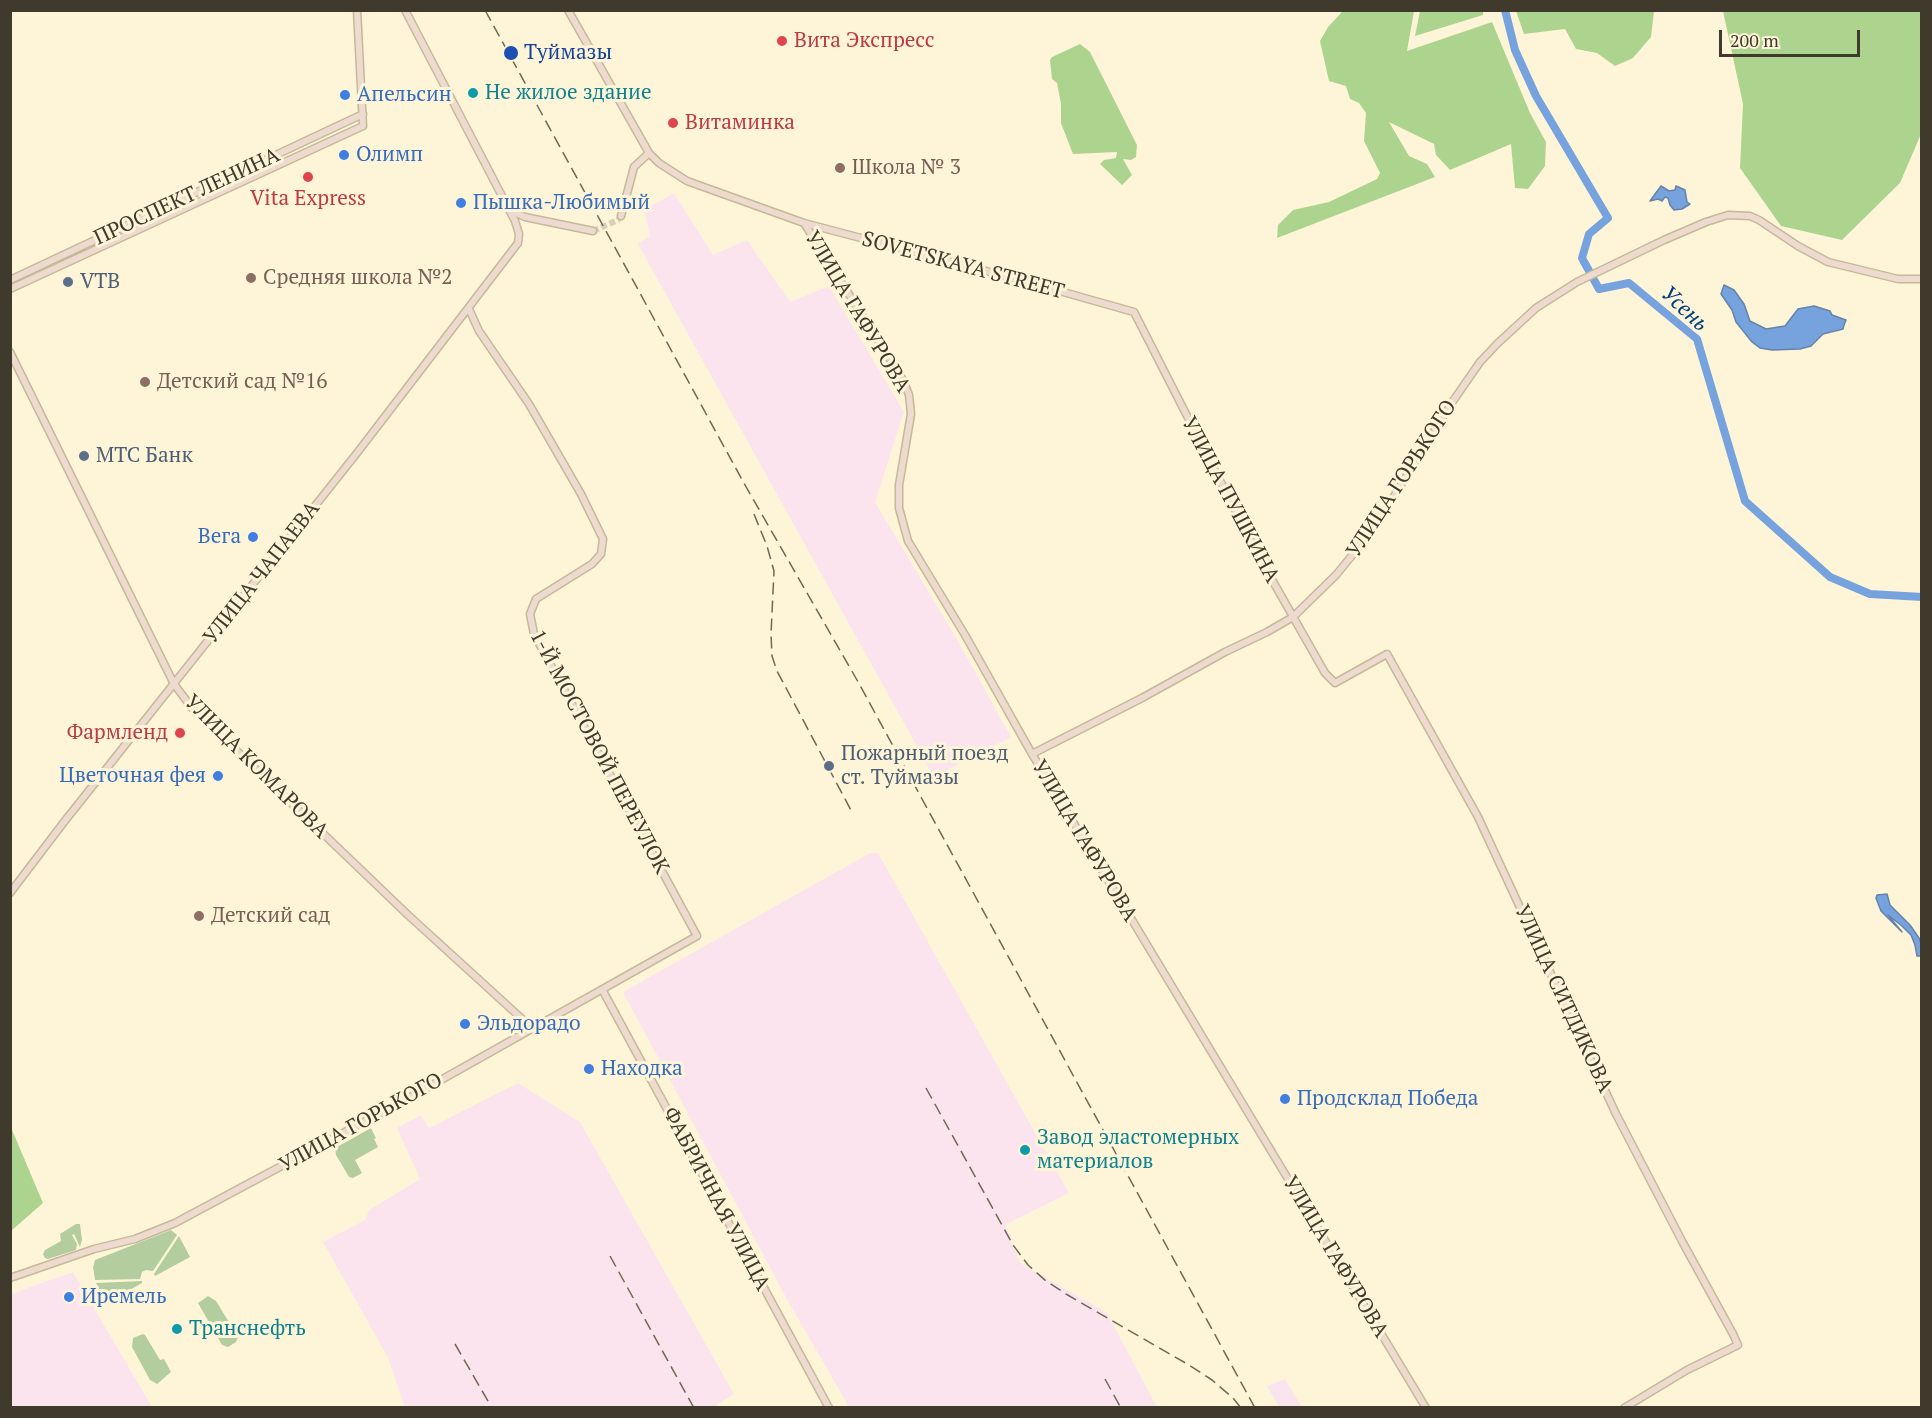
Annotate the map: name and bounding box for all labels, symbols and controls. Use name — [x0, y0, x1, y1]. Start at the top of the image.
scale bar — [1722, 18, 1863, 56]
place label: Вита Экспресс — [794, 28, 935, 54]
text: 200 m — [1730, 28, 1779, 52]
marker: Вита Экспресс — [775, 34, 789, 48]
place label: Туймазы — [524, 40, 612, 66]
marker: Туймазы — [502, 44, 520, 62]
place label: Не жилое здание — [485, 80, 652, 106]
place label: Апельсин — [357, 82, 452, 108]
marker: Не жилое здание — [466, 86, 480, 100]
marker: Апельсин — [338, 88, 352, 102]
place label: Витаминка — [685, 110, 795, 136]
marker: Витаминка — [666, 116, 680, 130]
place label: Олимп — [356, 142, 423, 168]
street label: ПРОСПЕКТ ЛЕНИНА — [90, 143, 284, 251]
marker: Олимп — [337, 148, 351, 162]
place label: Школа № 3 — [852, 155, 961, 181]
marker: Школа № 3 — [833, 161, 847, 175]
marker: Vita Express — [301, 170, 315, 184]
place label: Vita Express — [250, 186, 366, 212]
place label: Пышка-Любимый — [473, 190, 650, 216]
marker: Пышка-Любимый — [454, 196, 468, 210]
street label: УЛИЦА ГАФУРОВА — [799, 227, 915, 397]
street label: SOVETSKAYA STREET — [859, 227, 1067, 305]
place label: Средняя школа №2 — [263, 265, 453, 291]
place label: VTB — [80, 269, 120, 295]
marker: Средняя школа №2 — [244, 271, 258, 285]
marker: VTB — [61, 275, 75, 289]
water label: Усень — [1655, 281, 1713, 337]
place label: Детский сад №16 — [157, 369, 328, 395]
marker: Детский сад №16 — [138, 375, 152, 389]
street label: УЛИЦА ГОРЬКОГО — [1342, 395, 1462, 563]
street label: УЛИЦА ПУШКИНА — [1176, 413, 1284, 587]
place label: МТС Банк — [96, 443, 193, 469]
marker: МТС Банк — [77, 449, 91, 463]
street label: УЛИЦА ЧАПАЕВА — [199, 497, 325, 649]
place label: Вега — [198, 524, 241, 550]
marker: Вега — [246, 530, 260, 544]
street label: 1-Й МОСТОВОЙ ПЕРЕУЛОК — [524, 626, 674, 878]
street label: УЛИЦА КОМАРОВА — [179, 690, 333, 844]
place label: Фармленд — [67, 720, 168, 746]
marker: Фармленд — [173, 726, 187, 740]
place label: Пожарный поезд ст. Туймазы — [841, 741, 1009, 791]
street label: УЛИЦА ГАФУРОВА — [1026, 756, 1142, 926]
marker: Пожарный поезд ст. Туймазы — [822, 759, 836, 773]
place label: Цветочная фея — [59, 763, 206, 789]
marker: Цветочная фея — [211, 769, 225, 783]
street label: УЛИЦА СИТДИКОВА — [1508, 901, 1618, 1097]
place label: Детский сад — [211, 903, 330, 929]
marker: Детский сад — [192, 909, 206, 923]
place label: Эльдорадо — [477, 1011, 581, 1037]
marker: Эльдорадо — [458, 1017, 472, 1031]
place label: Находка — [601, 1056, 683, 1082]
marker: Находка — [582, 1062, 596, 1076]
street label: УЛИЦА ГОРЬКОГО — [275, 1068, 447, 1178]
place label: Продсклад Победа — [1297, 1086, 1478, 1112]
marker: Продсклад Победа — [1278, 1092, 1292, 1106]
street label: ФАБРИЧНАЯ УЛИЦА — [657, 1103, 775, 1295]
place label: Завод эластомерных материалов — [1037, 1125, 1239, 1175]
marker: Завод эластомерных материалов — [1018, 1143, 1032, 1157]
street label: УЛИЦА ГАФУРОВА — [1277, 1172, 1393, 1342]
place label: Иремель — [81, 1284, 167, 1310]
marker: Иремель — [62, 1290, 76, 1304]
place label: Транснефть — [189, 1316, 306, 1342]
marker: Транснефть — [170, 1322, 184, 1336]

